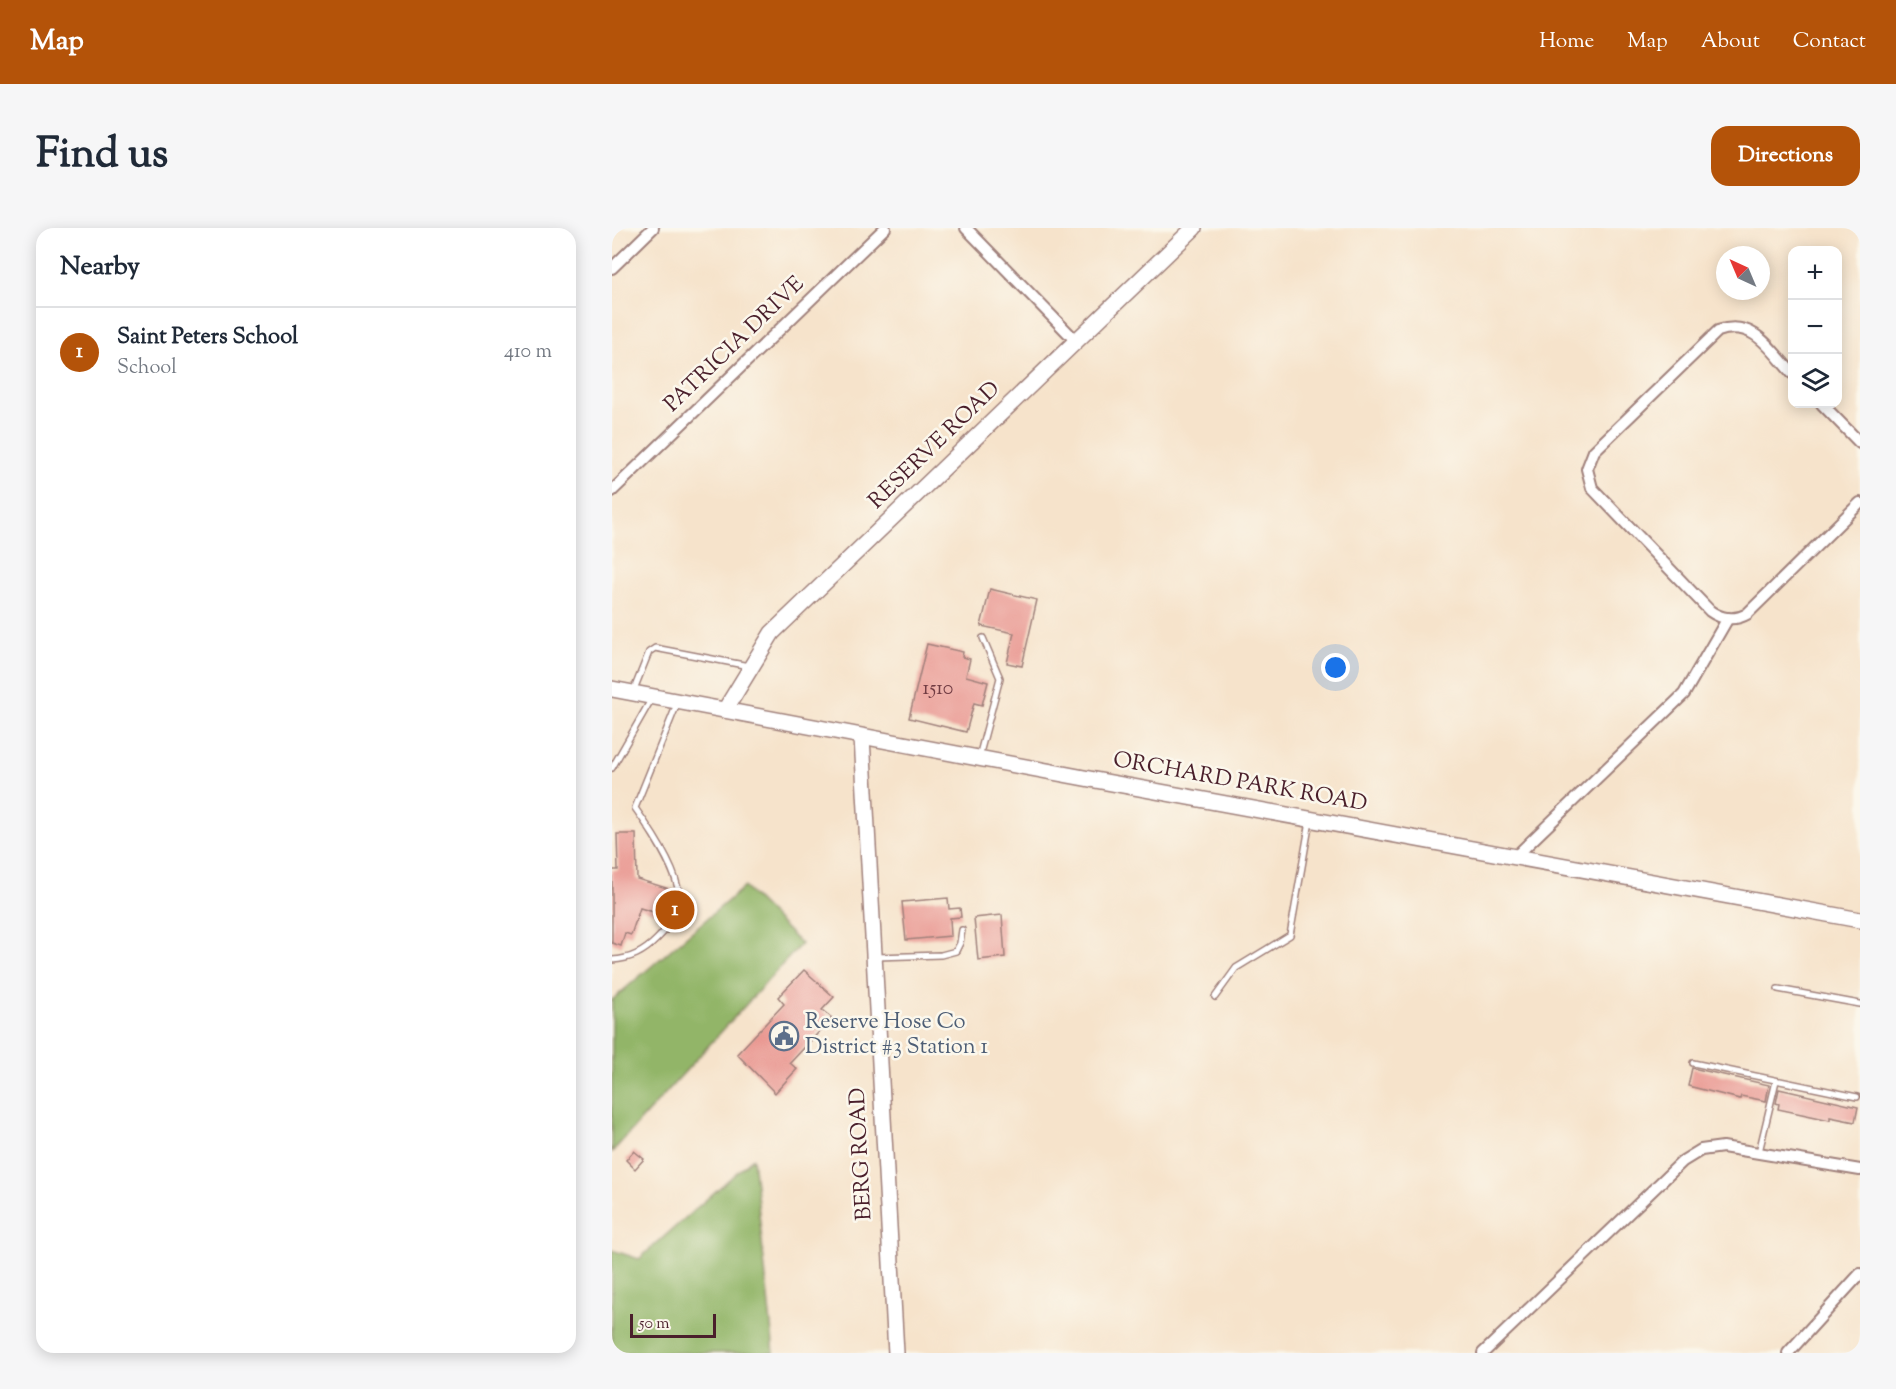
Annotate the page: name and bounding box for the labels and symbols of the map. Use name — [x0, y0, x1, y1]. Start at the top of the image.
north arrow — [1716, 246, 1770, 300]
street label: PATRICIA DRIVE — [658, 270, 812, 420]
street label: RESERVE ROAD — [862, 375, 1008, 517]
your location — [1321, 653, 1350, 682]
house number: 1510 — [923, 675, 953, 704]
street label: ORCHARD PARK ROAD — [1110, 745, 1370, 821]
pin: 1 — [656, 888, 694, 932]
place label: Reserve Hose Co District #3 Station 1 — [805, 1007, 989, 1064]
public building icon: Reserve Hose Co District #3 Station 1 — [768, 1020, 800, 1052]
street label: BERG ROAD — [843, 1087, 881, 1221]
scale bar — [630, 1311, 716, 1338]

